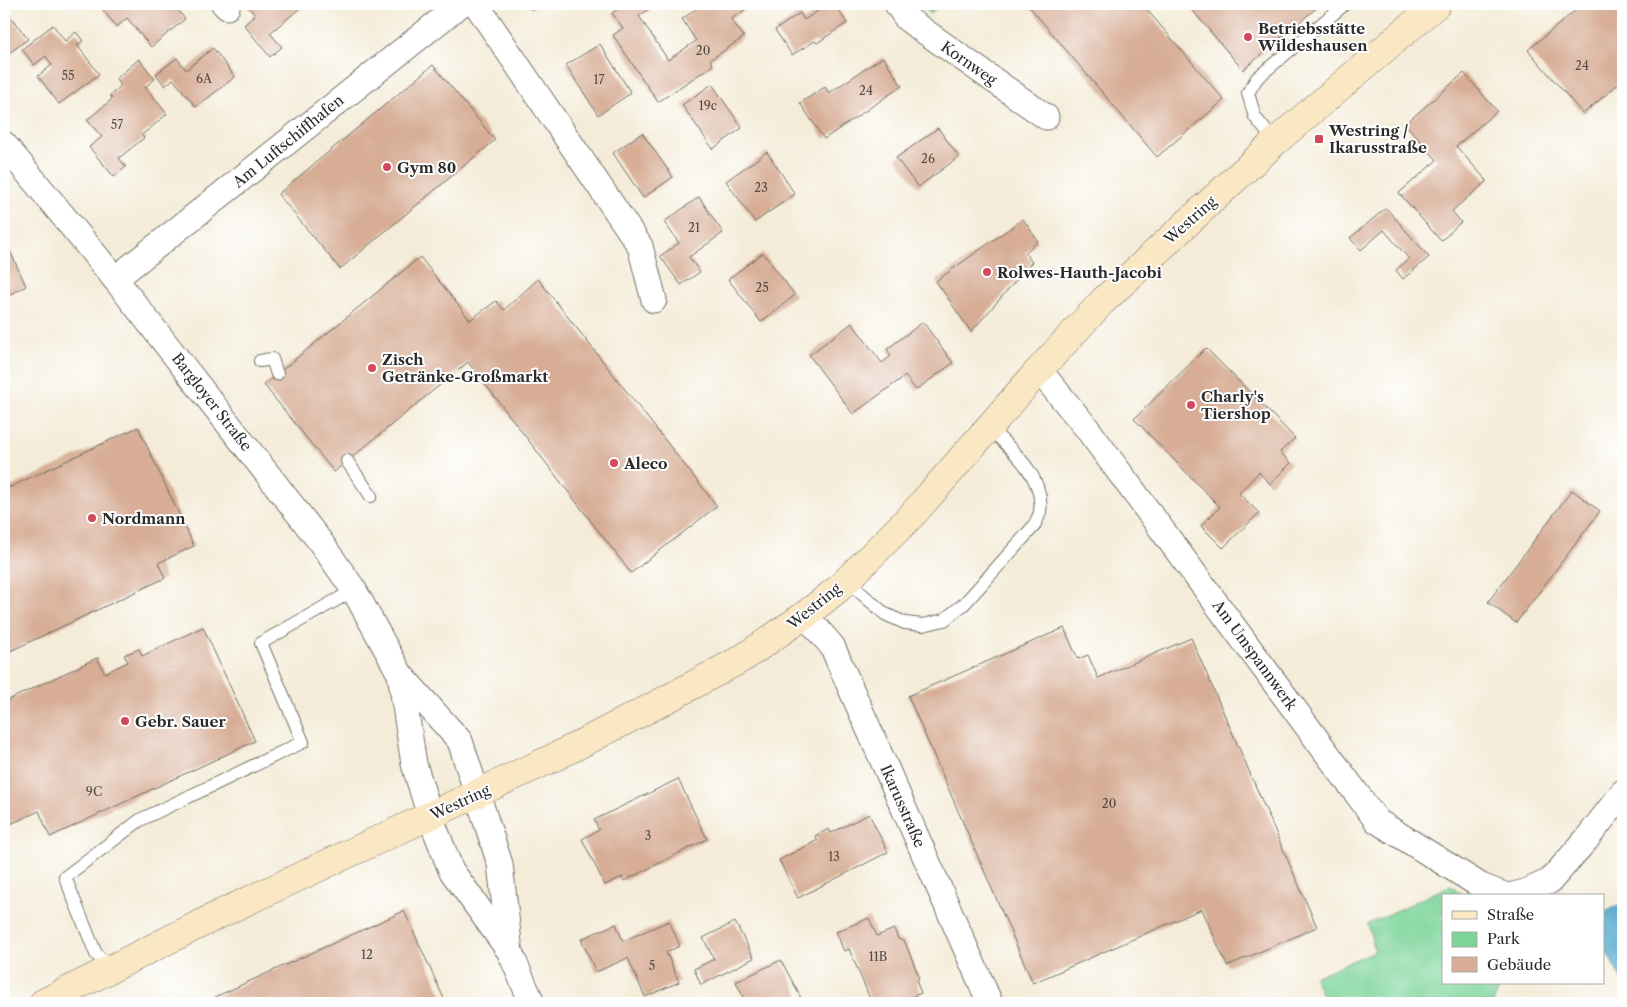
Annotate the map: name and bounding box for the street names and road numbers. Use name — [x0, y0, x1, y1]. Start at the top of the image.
street label: Kornweg — [937, 37, 1001, 89]
street label: Am Luftschiffhafen — [228, 90, 348, 192]
street label: Westring — [1159, 192, 1220, 249]
street label: Bargloyer Straße — [168, 349, 256, 455]
street label: Westring — [783, 579, 845, 634]
street label: Am Umspannwerk — [1208, 595, 1302, 715]
street label: Ikarusstraße — [876, 762, 930, 850]
street label: Westring — [426, 780, 493, 824]

